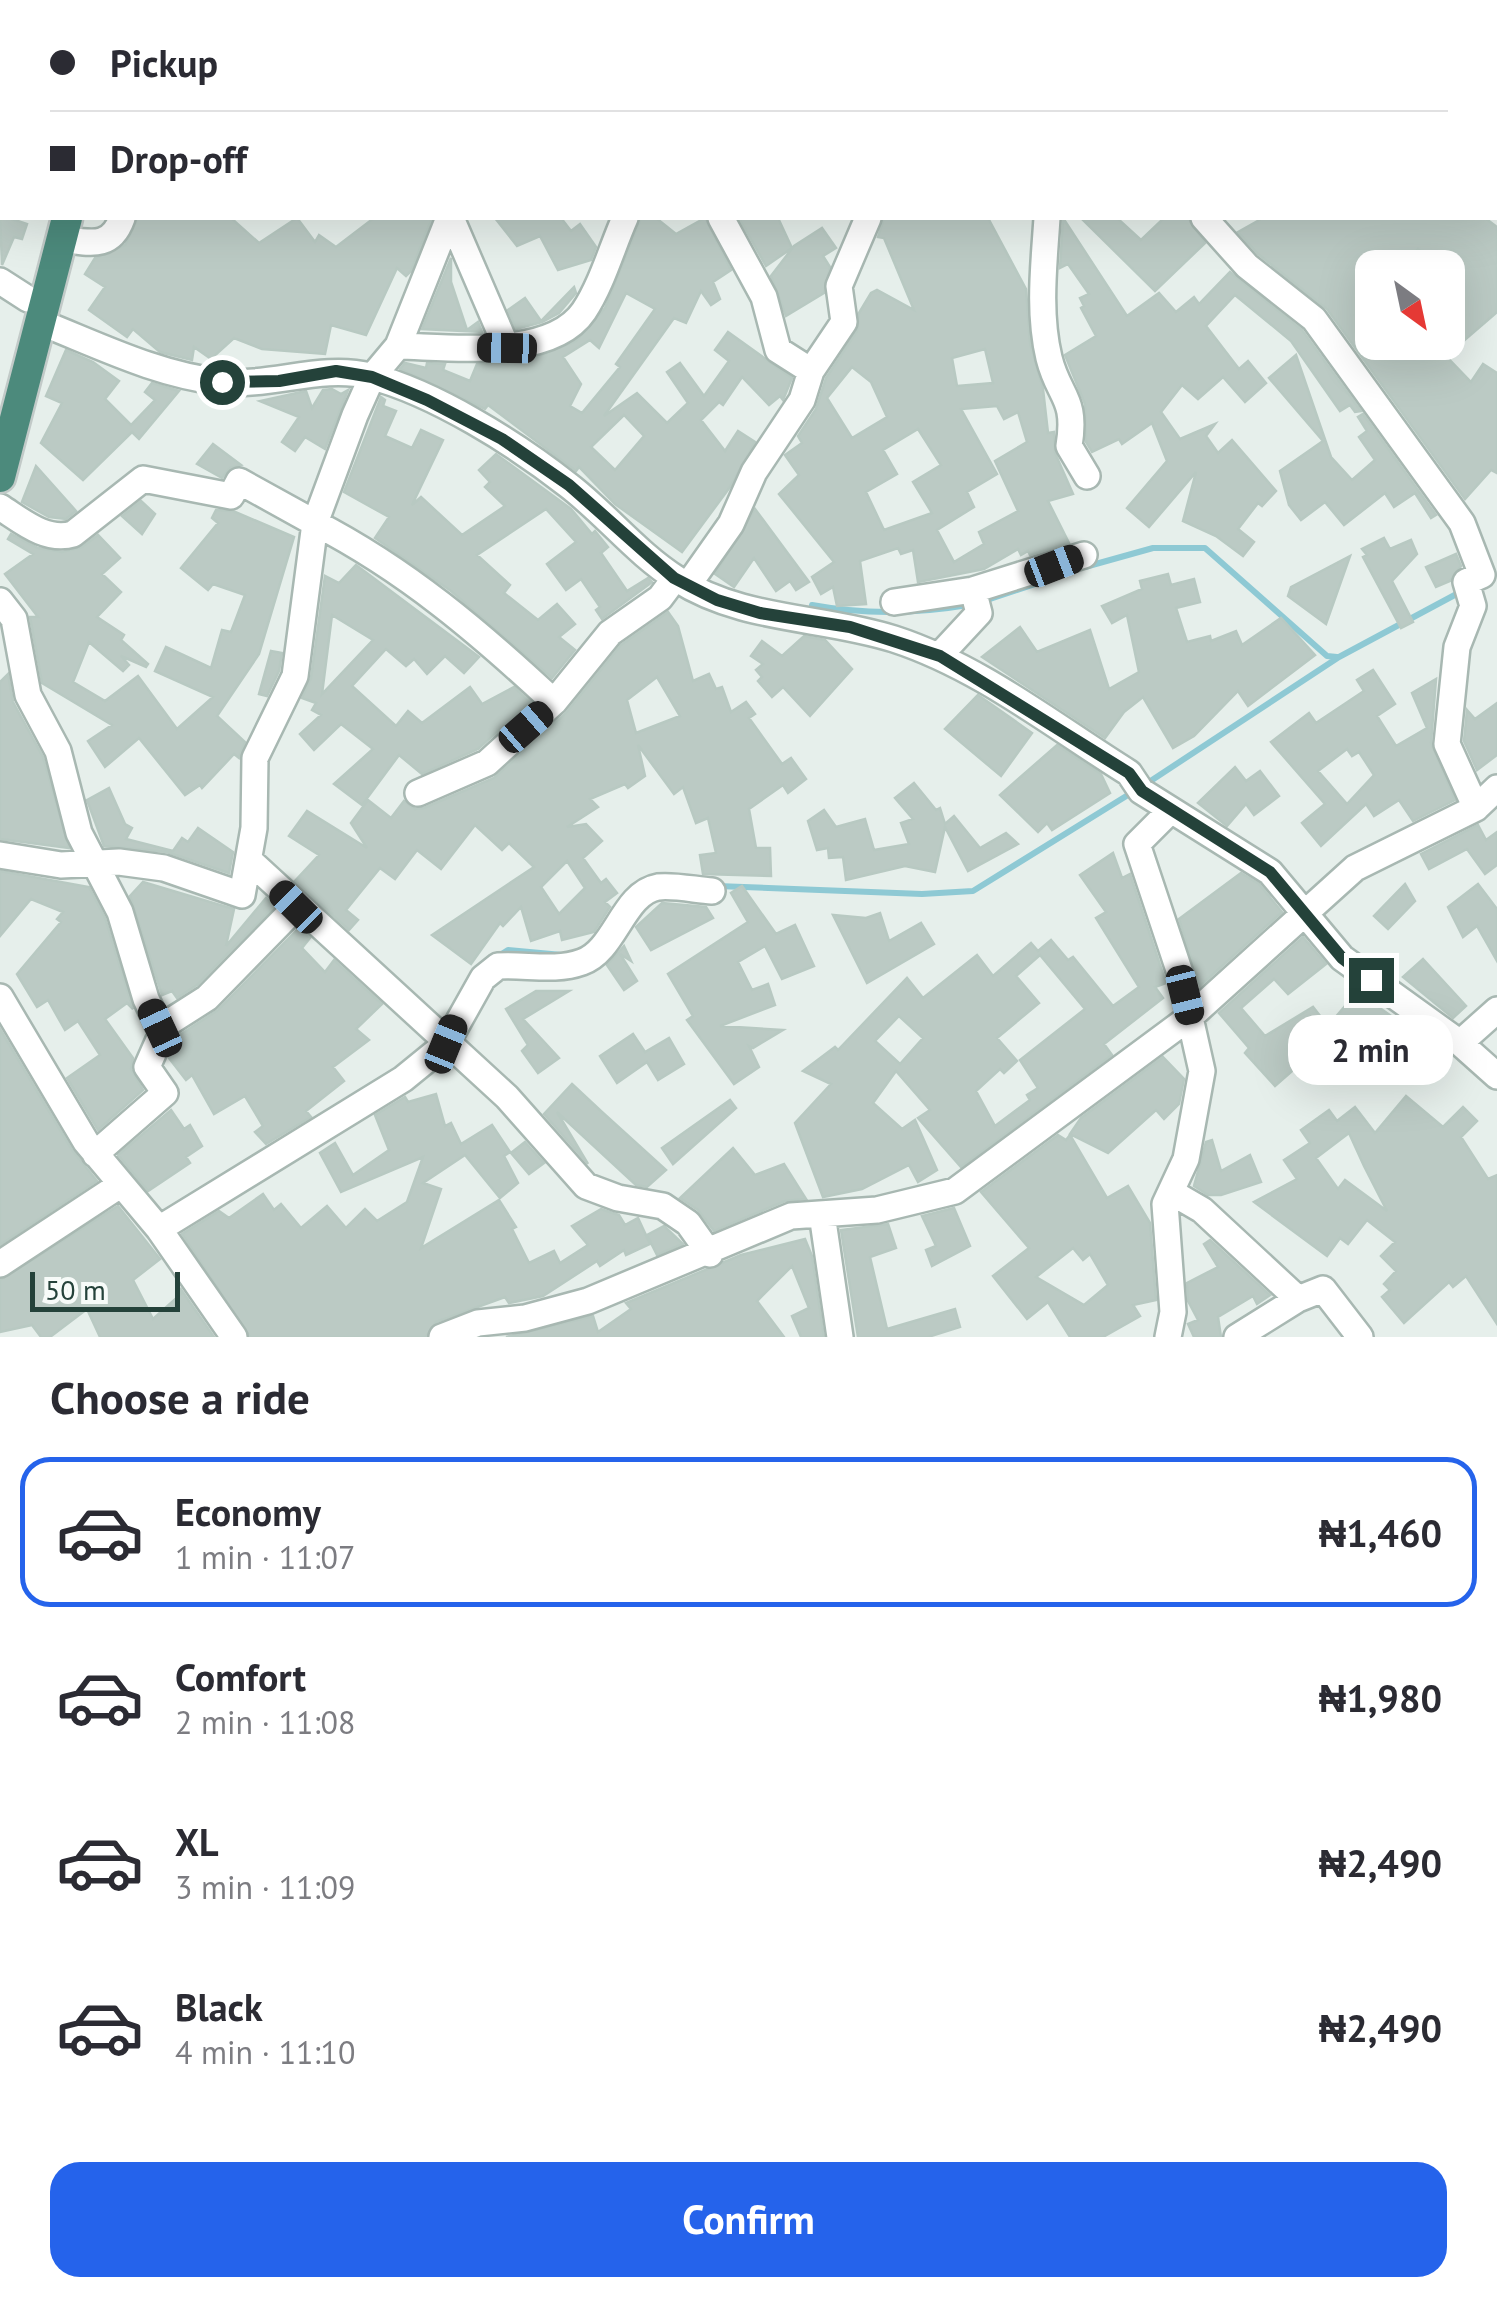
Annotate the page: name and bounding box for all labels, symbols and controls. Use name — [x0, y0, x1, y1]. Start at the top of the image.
text: Pickup — [110, 38, 218, 87]
text: Drop-off — [110, 134, 247, 183]
north arrow — [1355, 250, 1465, 360]
map controls — [1355, 250, 1465, 360]
car — [477, 332, 537, 364]
route start — [200, 360, 245, 405]
car — [1021, 541, 1087, 591]
car — [494, 696, 558, 758]
car — [264, 875, 328, 939]
route end — [1349, 958, 1394, 1003]
car — [1163, 962, 1207, 1028]
car — [134, 994, 186, 1062]
car — [421, 1011, 471, 1077]
callout: 2 min — [1288, 1015, 1454, 1085]
text: 2 min — [1331, 1029, 1410, 1071]
scale bar — [30, 1267, 180, 1312]
text: 50 m — [45, 1271, 106, 1308]
text: Choose a ride — [50, 1368, 310, 1426]
icon: car — [55, 1487, 145, 1577]
text: Economy — [175, 1487, 321, 1536]
text: ₦1,460 — [1319, 1508, 1442, 1557]
text: 1 min · 11:07 — [175, 1536, 355, 1578]
icon: car — [55, 1652, 145, 1742]
text: Comfort — [175, 1652, 306, 1701]
text: ₦1,980 — [1319, 1673, 1442, 1722]
text: 2 min · 11:08 — [175, 1701, 355, 1743]
icon: car — [55, 1817, 145, 1907]
text: XL — [175, 1817, 219, 1866]
text: ₦2,490 — [1319, 1838, 1442, 1887]
text: 3 min · 11:09 — [175, 1866, 355, 1908]
icon: car — [55, 1982, 145, 2072]
text: Black — [175, 1982, 263, 2031]
text: ₦2,490 — [1319, 2003, 1442, 2052]
text: 4 min · 11:10 — [175, 2031, 355, 2073]
button: Confirm — [50, 2162, 1447, 2277]

